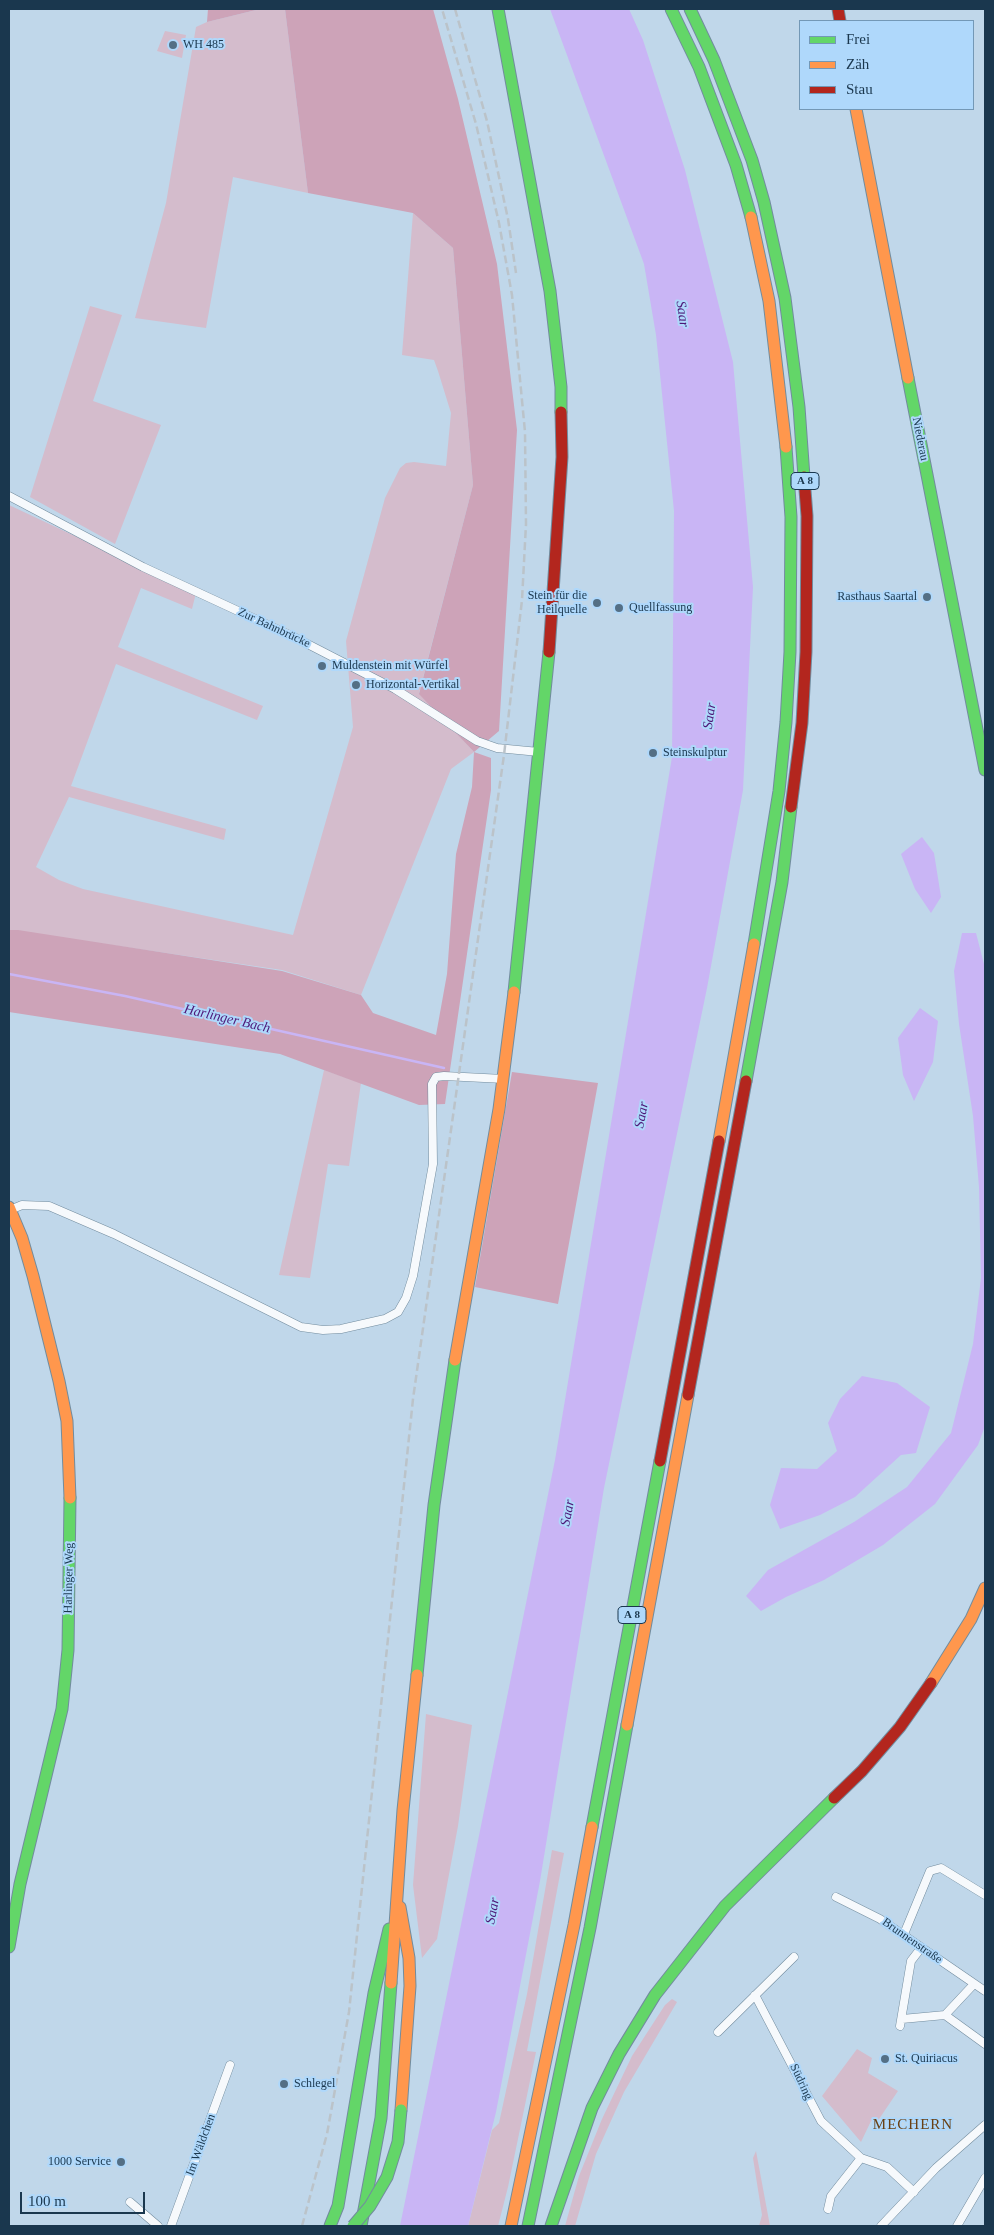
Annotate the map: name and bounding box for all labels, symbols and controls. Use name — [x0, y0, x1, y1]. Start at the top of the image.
legend — [799, 20, 974, 110]
text: Frei — [846, 31, 870, 47]
place label: WH 485 — [183, 38, 224, 52]
marker: WH 485 — [167, 39, 179, 51]
text: Zäh — [846, 56, 869, 72]
text: Stau — [846, 81, 873, 97]
water label: Saar — [672, 300, 692, 328]
street label: Niederau — [909, 416, 931, 462]
road number: A 8 — [791, 472, 819, 490]
place label: Stein für die Heilquelle — [528, 589, 587, 617]
place label: Rasthaus Saartal — [837, 590, 917, 604]
marker: Rasthaus Saartal — [921, 591, 933, 603]
marker: Stein für die Heilquelle — [591, 597, 603, 609]
place label: Quellfassung — [629, 601, 692, 615]
marker: Quellfassung — [613, 602, 625, 614]
street label: Zur Bahnbrücke — [235, 605, 313, 651]
place label: Muldenstein mit Würfel — [332, 659, 448, 673]
marker: Muldenstein mit Würfel — [316, 660, 328, 672]
place label: Horizontal-Vertikal — [366, 678, 459, 692]
marker: Horizontal-Vertikal — [350, 679, 362, 691]
water label: Saar — [700, 702, 720, 730]
place label: Steinskulptur — [663, 746, 727, 760]
marker: Steinskulptur — [647, 747, 659, 759]
water label: Harlinger Bach — [182, 1001, 272, 1037]
water label: Saar — [631, 1100, 653, 1130]
water label: Saar — [557, 1498, 579, 1528]
street label: Harlinger Weg — [61, 1543, 77, 1613]
road number: A 8 — [618, 1606, 646, 1624]
water label: Saar — [482, 1896, 504, 1926]
street label: Brunnenstraße — [879, 1915, 945, 1967]
place label: St. Quiriacus — [895, 2052, 958, 2066]
marker: St. Quiriacus — [879, 2053, 891, 2065]
street label: Südring — [786, 2062, 816, 2102]
place label: Schlegel — [294, 2077, 335, 2091]
marker: Schlegel — [278, 2078, 290, 2090]
street label: Im Wäldchen — [183, 2112, 219, 2178]
district label: MECHERN — [872, 2116, 954, 2134]
place label: 1000 Service — [48, 2155, 111, 2169]
marker: 1000 Service — [115, 2156, 127, 2168]
scale bar — [22, 2182, 148, 2214]
text: 100 m — [28, 2193, 66, 2209]

